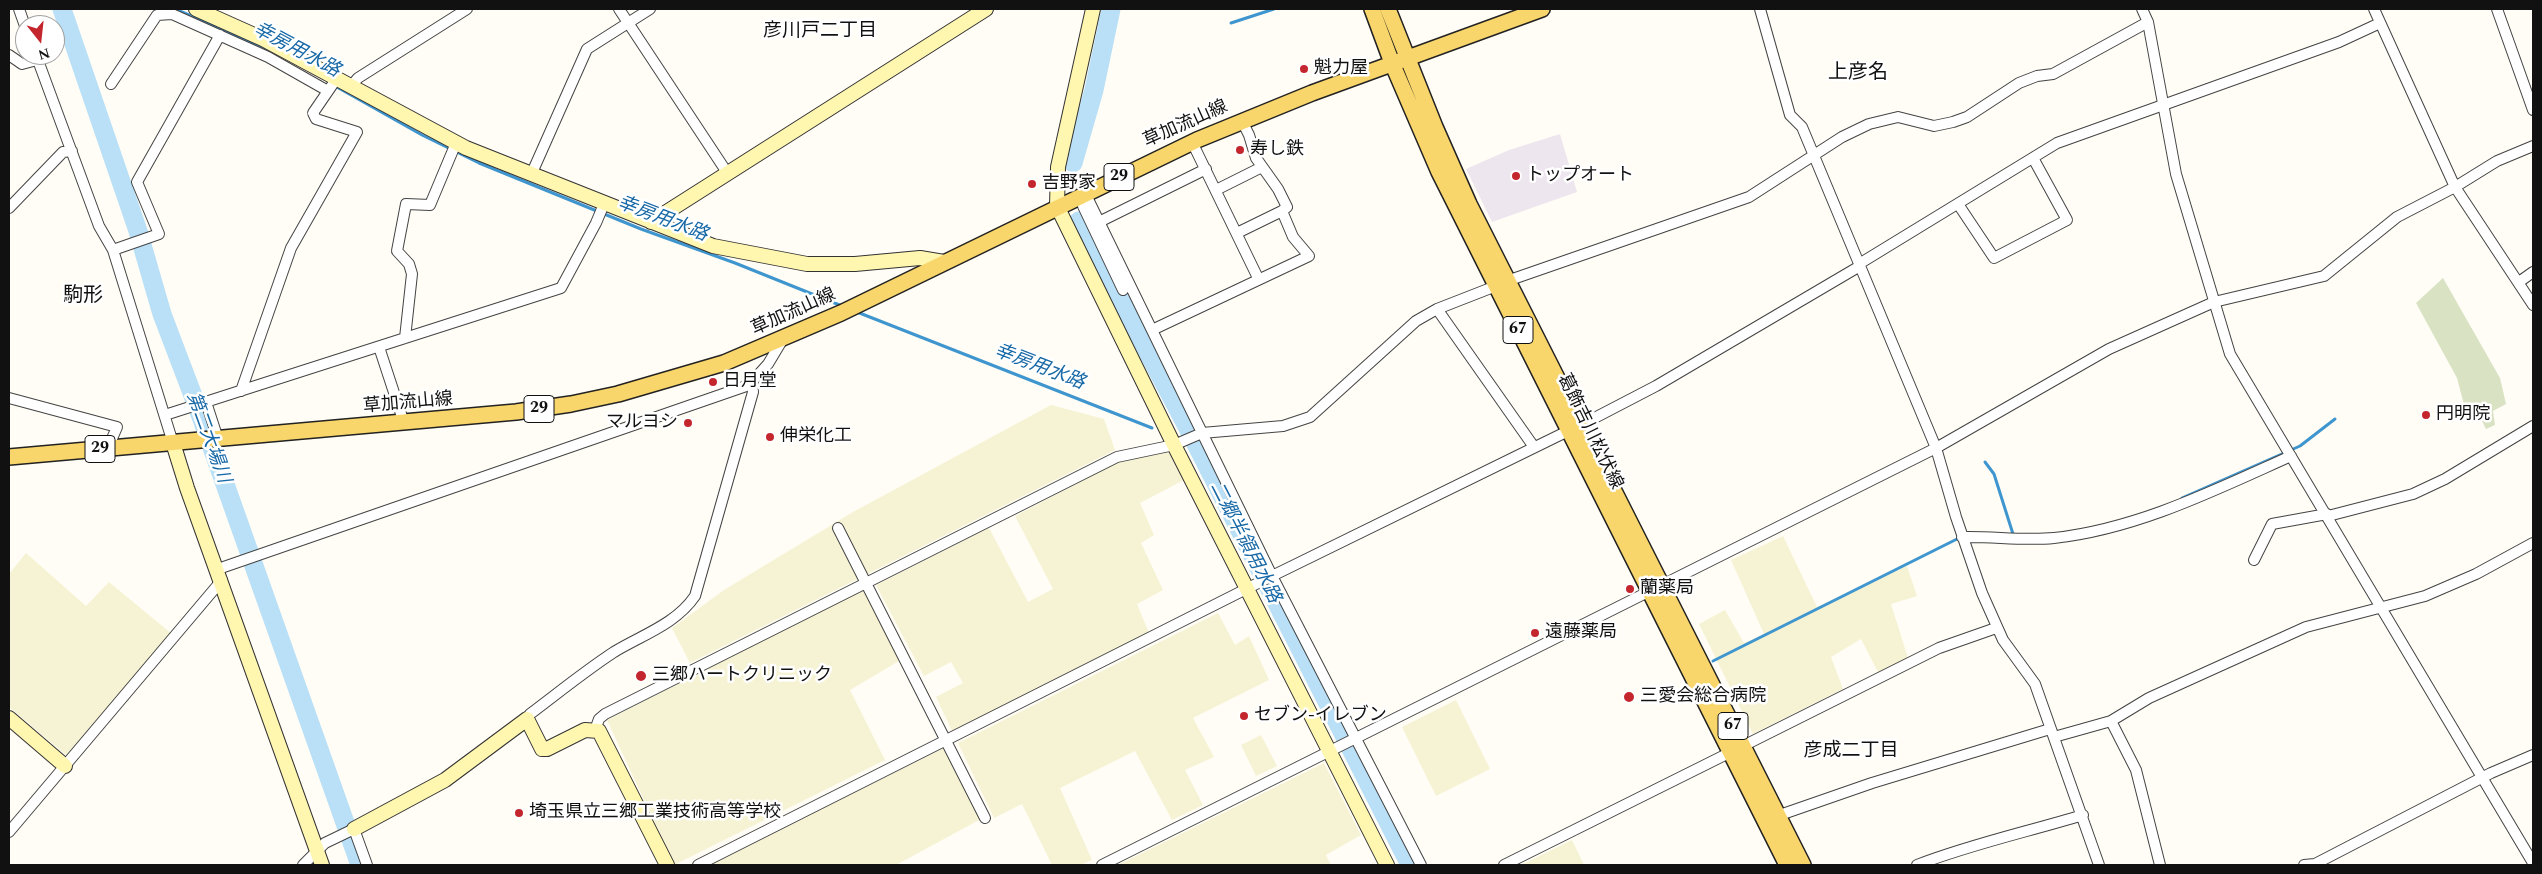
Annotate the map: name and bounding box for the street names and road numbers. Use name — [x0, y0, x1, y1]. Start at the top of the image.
street label: 草加流山線 — [1140, 97, 1232, 153]
road number: 29 — [1104, 163, 1134, 190]
street label: 草加流山線 — [748, 285, 840, 341]
road number: 67 — [1503, 316, 1533, 344]
street label: 葛飾吉川松伏線 — [1552, 371, 1626, 493]
street label: 草加流山線 — [362, 389, 454, 419]
road number: 29 — [524, 396, 554, 422]
road number: 29 — [85, 436, 115, 462]
road number: 67 — [1718, 712, 1748, 739]

